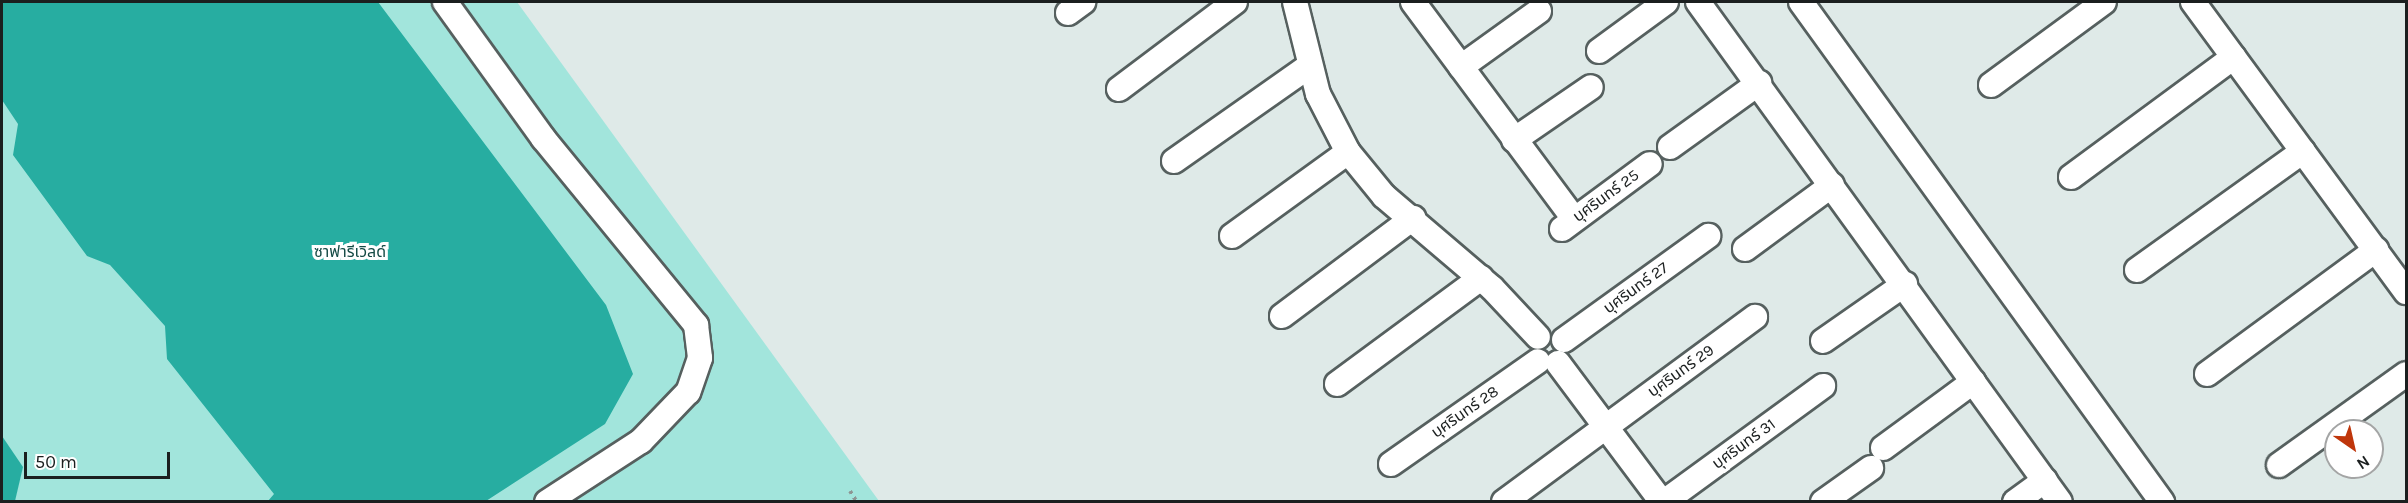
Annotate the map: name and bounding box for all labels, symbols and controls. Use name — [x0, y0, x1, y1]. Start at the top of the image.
street label: บุศรินทร์ 25 — [1569, 166, 1643, 226]
park label: ซาฟารีเวิลด์ — [314, 242, 386, 262]
street label: บุศรินทร์ 27 — [1600, 258, 1672, 318]
street label: บุศรินทร์ 29 — [1644, 341, 1718, 401]
street label: บุศรินทร์ 28 — [1428, 382, 1502, 442]
street label: บุศรินทร์ 31 — [1709, 415, 1779, 473]
north arrow — [2324, 419, 2384, 479]
scale bar — [27, 440, 172, 478]
text: 50 m — [35, 451, 77, 473]
text: N — [2353, 452, 2373, 474]

